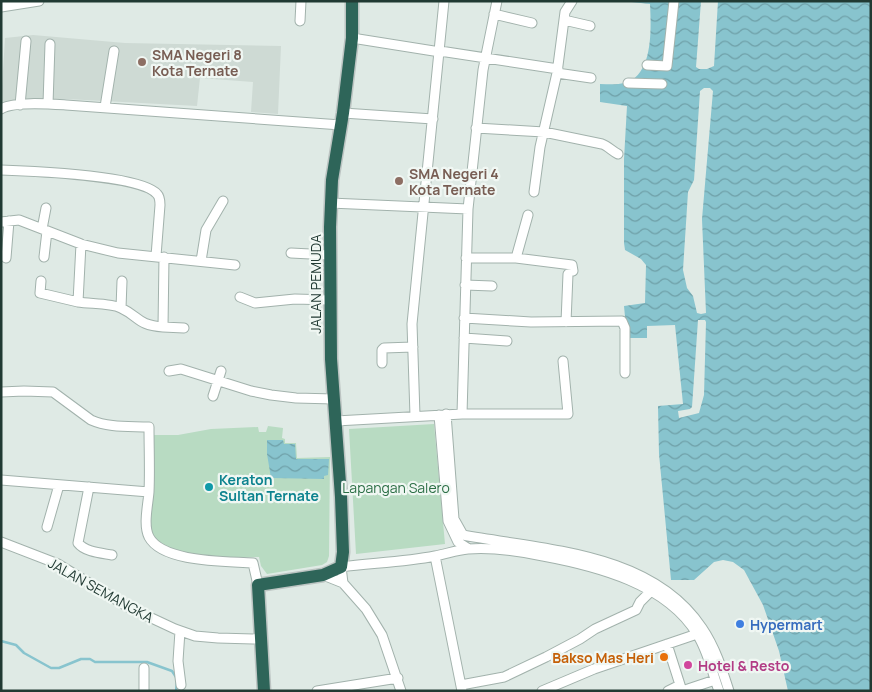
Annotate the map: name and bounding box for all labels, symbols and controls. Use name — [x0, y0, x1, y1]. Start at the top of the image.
place label: SMA Negeri 8 Kota Ternate — [152, 45, 242, 80]
marker: SMA Negeri 8 Kota Ternate — [136, 56, 148, 68]
place label: SMA Negeri 4 Kota Ternate — [409, 164, 499, 199]
marker: SMA Negeri 4 Kota Ternate — [393, 175, 405, 187]
street label: JALAN PEMUDA — [306, 234, 325, 334]
place label: Keraton Sultan Ternate — [219, 470, 319, 505]
park label: Lapangan Salero — [342, 478, 450, 497]
marker: Keraton Sultan Ternate — [203, 481, 215, 493]
street label: JALAN SEMANGKA — [45, 553, 157, 627]
place label: Hypermart — [750, 615, 823, 634]
marker: Hypermart — [734, 618, 746, 630]
place label: Bakso Mas Heri — [552, 648, 654, 667]
marker: Bakso Mas Heri — [658, 651, 670, 663]
place label: Hotel & Resto — [698, 656, 790, 675]
marker: Hotel & Resto — [682, 659, 694, 671]

